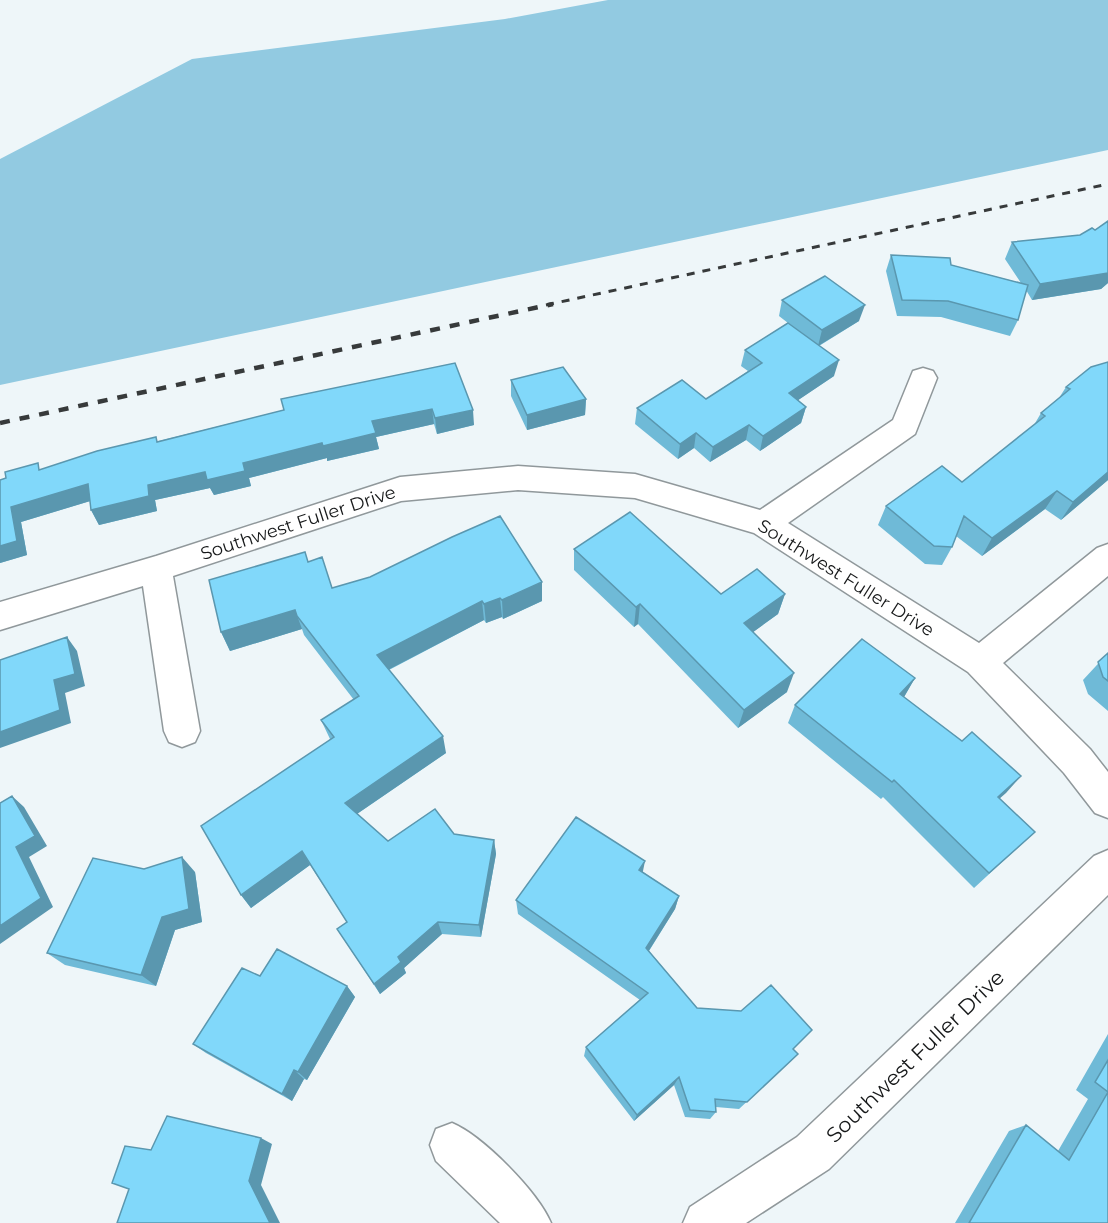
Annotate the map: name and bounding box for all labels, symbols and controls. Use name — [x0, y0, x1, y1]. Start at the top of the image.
street label: Southwest Fuller Drive — [198, 481, 398, 565]
street label: Southwest Fuller Drive — [754, 515, 938, 641]
street label: Southwest Fuller Drive — [821, 964, 1009, 1148]

